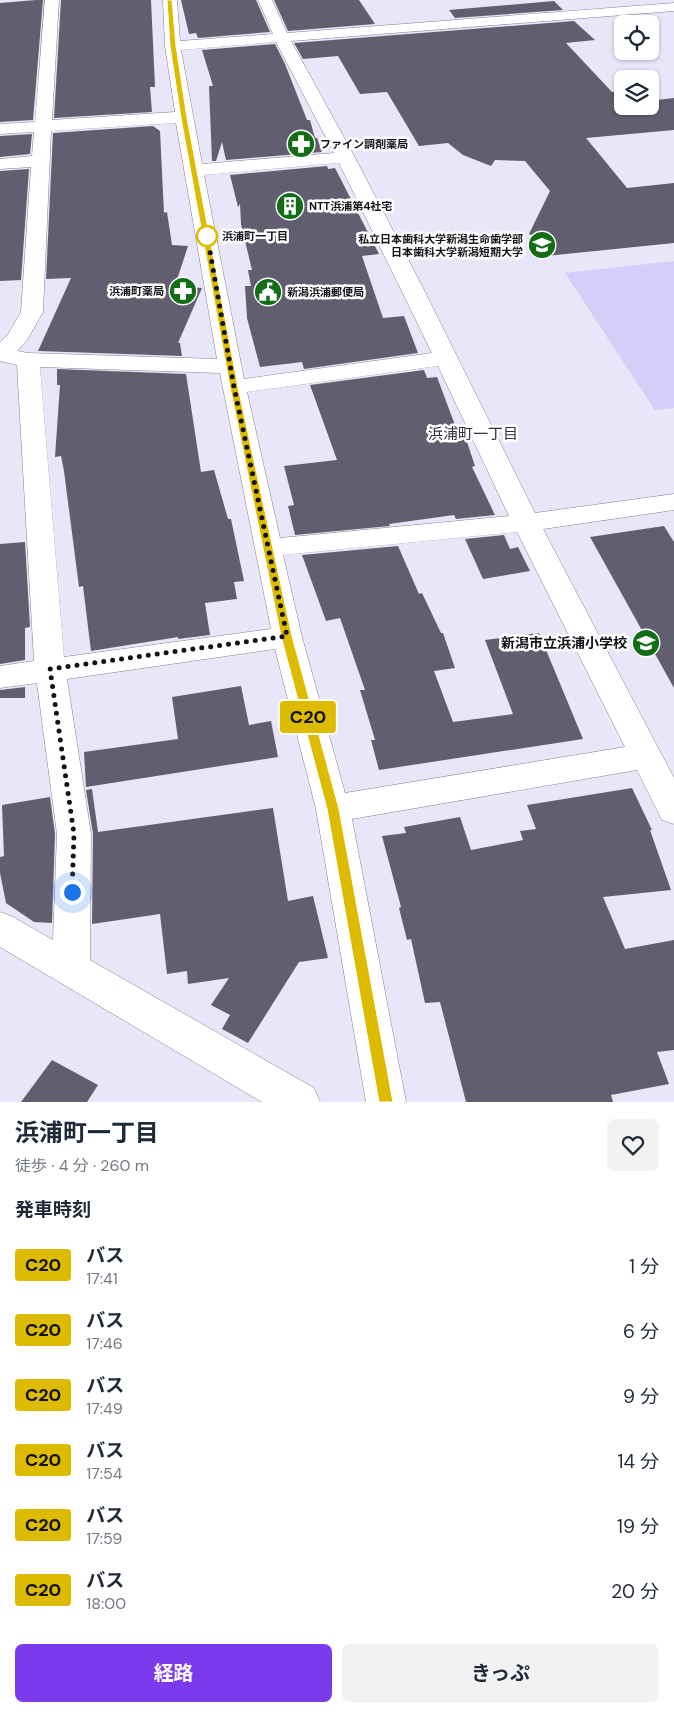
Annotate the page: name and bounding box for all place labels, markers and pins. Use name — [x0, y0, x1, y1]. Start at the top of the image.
pharmacy icon: ファイン調剤薬局 — [286, 129, 316, 159]
place label: ファイン調剤薬局 — [320, 137, 408, 151]
building icon: NTT浜浦第4社宅 — [275, 191, 305, 221]
place label: NTT浜浦第4社宅 — [309, 199, 392, 213]
marker: 浜浦町一丁目 — [196, 225, 218, 247]
place label: 浜浦町一丁目 — [222, 229, 288, 243]
school or university icon: 私立日本歯科大学新潟生命歯学部 日本歯科大学新潟短期大学 — [527, 230, 557, 260]
place label: 私立日本歯科大学新潟生命歯学部 日本歯科大学新潟短期大学 — [358, 232, 523, 259]
pharmacy icon: 浜浦町薬局 — [168, 276, 198, 306]
public building icon: 新潟浜浦郵便局 — [253, 277, 283, 307]
place label: 浜浦町薬局 — [109, 284, 164, 298]
place label: 新潟浜浦郵便局 — [287, 285, 364, 299]
school or university icon: 新潟市立浜浦小学校 — [631, 628, 661, 658]
place label: 新潟市立浜浦小学校 — [501, 634, 627, 652]

